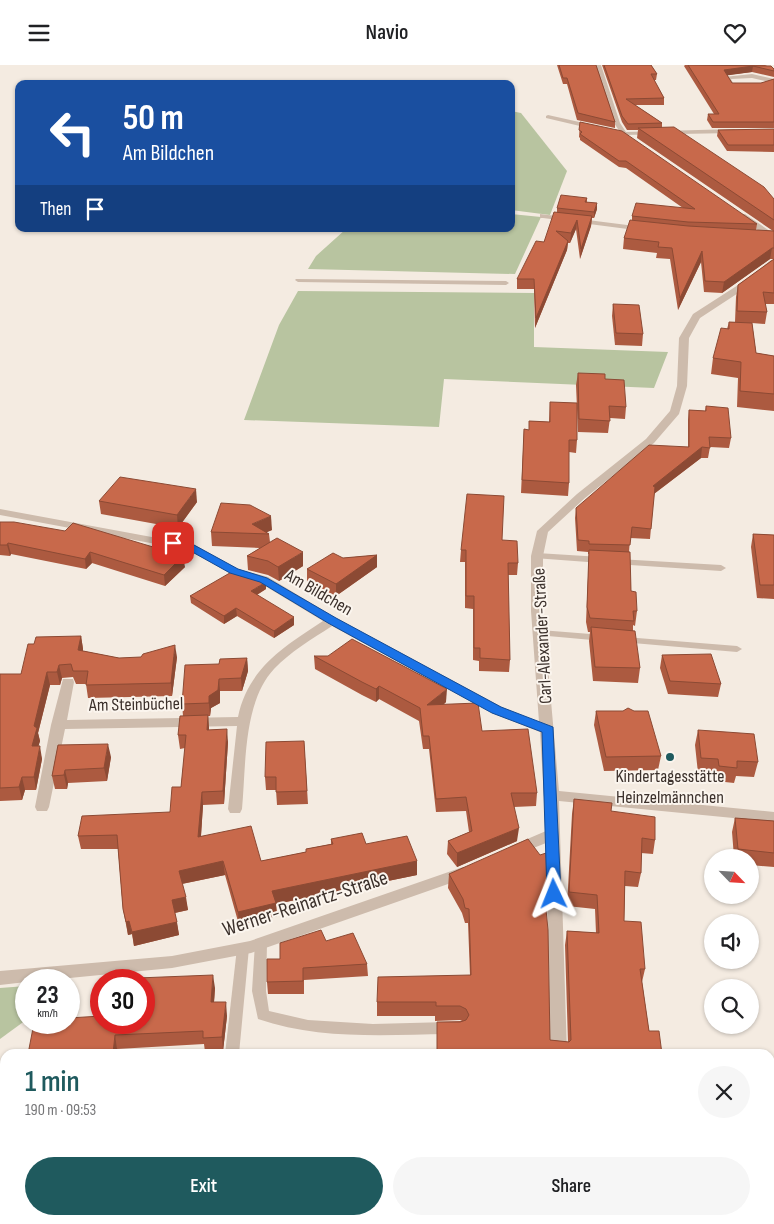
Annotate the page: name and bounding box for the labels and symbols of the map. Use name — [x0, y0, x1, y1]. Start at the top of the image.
pin — [152, 522, 194, 564]
street label: Am Bildchen — [280, 564, 356, 620]
street label: Carl-Alexander-Straße — [528, 568, 557, 704]
street label: Am Steinbüchel — [88, 693, 183, 716]
marker: Kindertagesstätte Heinzelmännchen — [664, 751, 676, 763]
place label: Kindertagesstätte Heinzelmännchen — [615, 766, 725, 808]
north arrow — [704, 849, 759, 904]
street label: Werner-Reinartz-Straße — [219, 865, 391, 942]
position arrow — [527, 867, 579, 919]
speed limit sign: 30 — [90, 969, 155, 1034]

